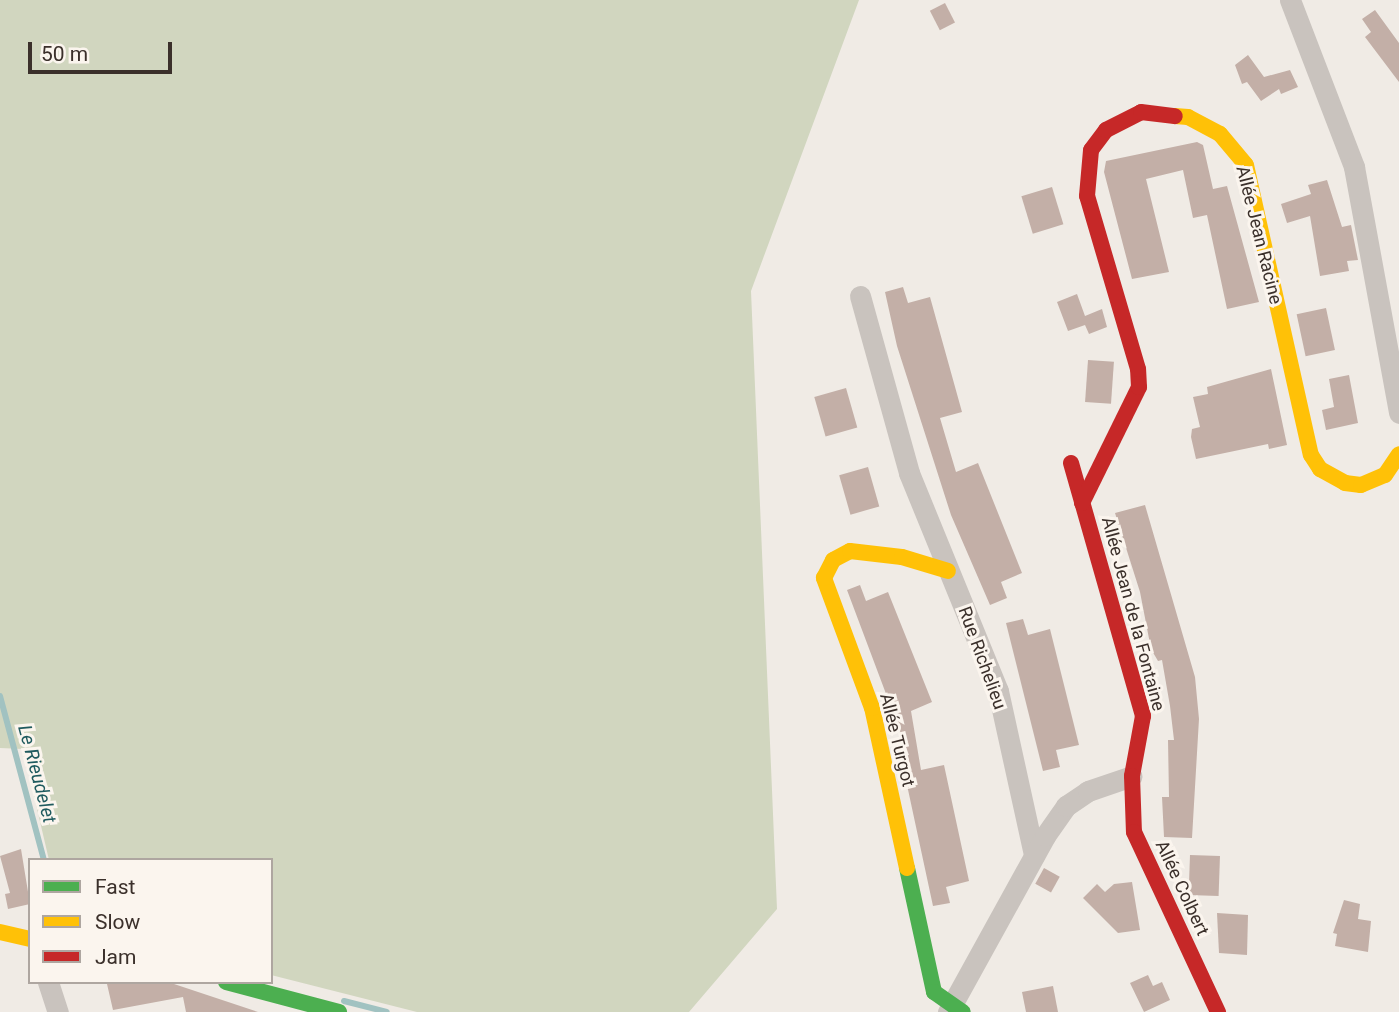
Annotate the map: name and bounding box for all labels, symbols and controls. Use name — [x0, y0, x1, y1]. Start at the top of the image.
scale bar — [32, 28, 175, 72]
text: 50 m — [41, 42, 88, 66]
street label: Allée Jean Racine — [1231, 164, 1287, 306]
street label: Allée Jean de la Fontaine — [1097, 515, 1169, 713]
street label: Rue Richelieu — [953, 604, 1011, 712]
street label: Allée Turgot — [875, 691, 919, 789]
water label: Le Rieudelet — [13, 722, 61, 826]
street label: Allée Colbert — [1151, 837, 1213, 939]
legend — [28, 858, 273, 984]
text: Fast — [95, 875, 135, 899]
text: Slow — [95, 910, 140, 934]
text: Jam — [95, 945, 136, 969]

